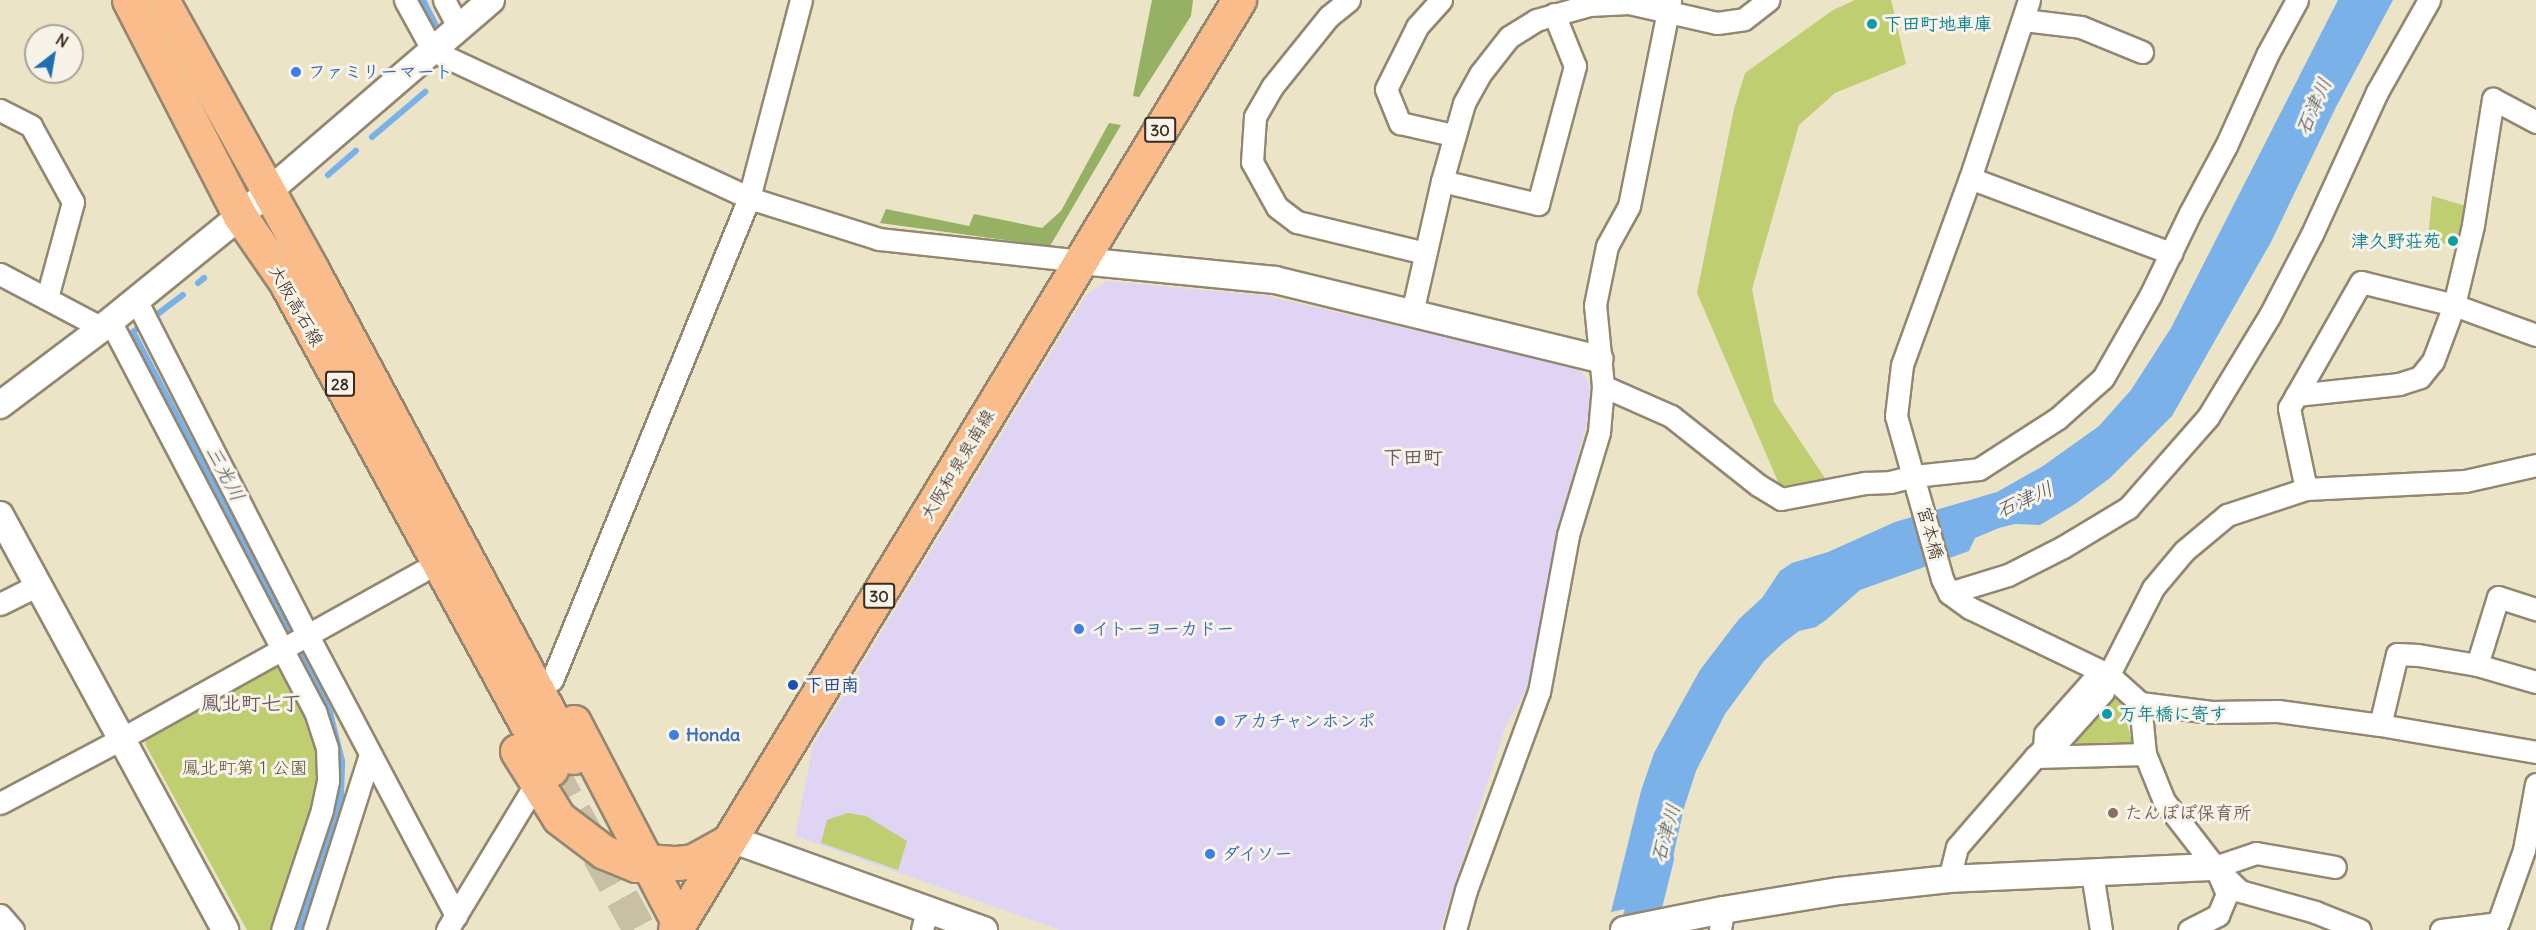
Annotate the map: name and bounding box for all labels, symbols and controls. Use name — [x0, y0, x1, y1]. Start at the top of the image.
place label: 下田町地車庫 — [1884, 13, 1992, 35]
marker: 下田町地車庫 — [1865, 17, 1879, 31]
north arrow — [24, 24, 84, 84]
text: N — [52, 29, 72, 52]
place label: ファミリーマート — [308, 61, 452, 83]
marker: ファミリーマート — [289, 65, 303, 79]
water label: 石津川 — [2290, 74, 2336, 138]
road number: 30 — [1144, 117, 1176, 143]
place label: 津久野荘苑 — [2351, 230, 2441, 252]
marker: 津久野荘苑 — [2446, 234, 2460, 248]
street label: 大阪高石線 — [264, 262, 328, 350]
road number: 28 — [325, 371, 355, 397]
street label: 大阪和泉泉南線 — [916, 405, 1000, 525]
water label: 三光川 — [201, 441, 251, 505]
district label: 下田町 — [1383, 444, 1443, 468]
water label: 石津川 — [1992, 476, 2056, 522]
street label: 宮本橋 — [1913, 504, 1947, 562]
road number: 30 — [862, 583, 896, 609]
place label: イトーヨーカドー — [1091, 618, 1234, 640]
marker: イトーヨーカドー — [1072, 622, 1086, 636]
place label: 下田南 — [805, 674, 859, 696]
marker: 下田南 — [786, 678, 800, 692]
district label: 鳳北町七丁 — [201, 690, 301, 714]
place label: 万年橋に寄す — [2119, 703, 2227, 725]
marker: 万年橋に寄す — [2100, 707, 2114, 721]
place label: アカチャンホンポ — [1232, 710, 1376, 732]
marker: アカチャンホンポ — [1213, 714, 1227, 728]
place label: Honda — [686, 724, 740, 746]
marker: Honda — [667, 728, 681, 742]
park label: 鳳北町第１公園 — [182, 757, 308, 779]
water label: 石津川 — [1645, 801, 1685, 865]
place label: たんぽぽ保育所 — [2125, 802, 2251, 824]
marker: たんぽぽ保育所 — [2106, 806, 2120, 820]
place label: ダイソー — [1222, 843, 1294, 865]
marker: ダイソー — [1203, 847, 1217, 861]

